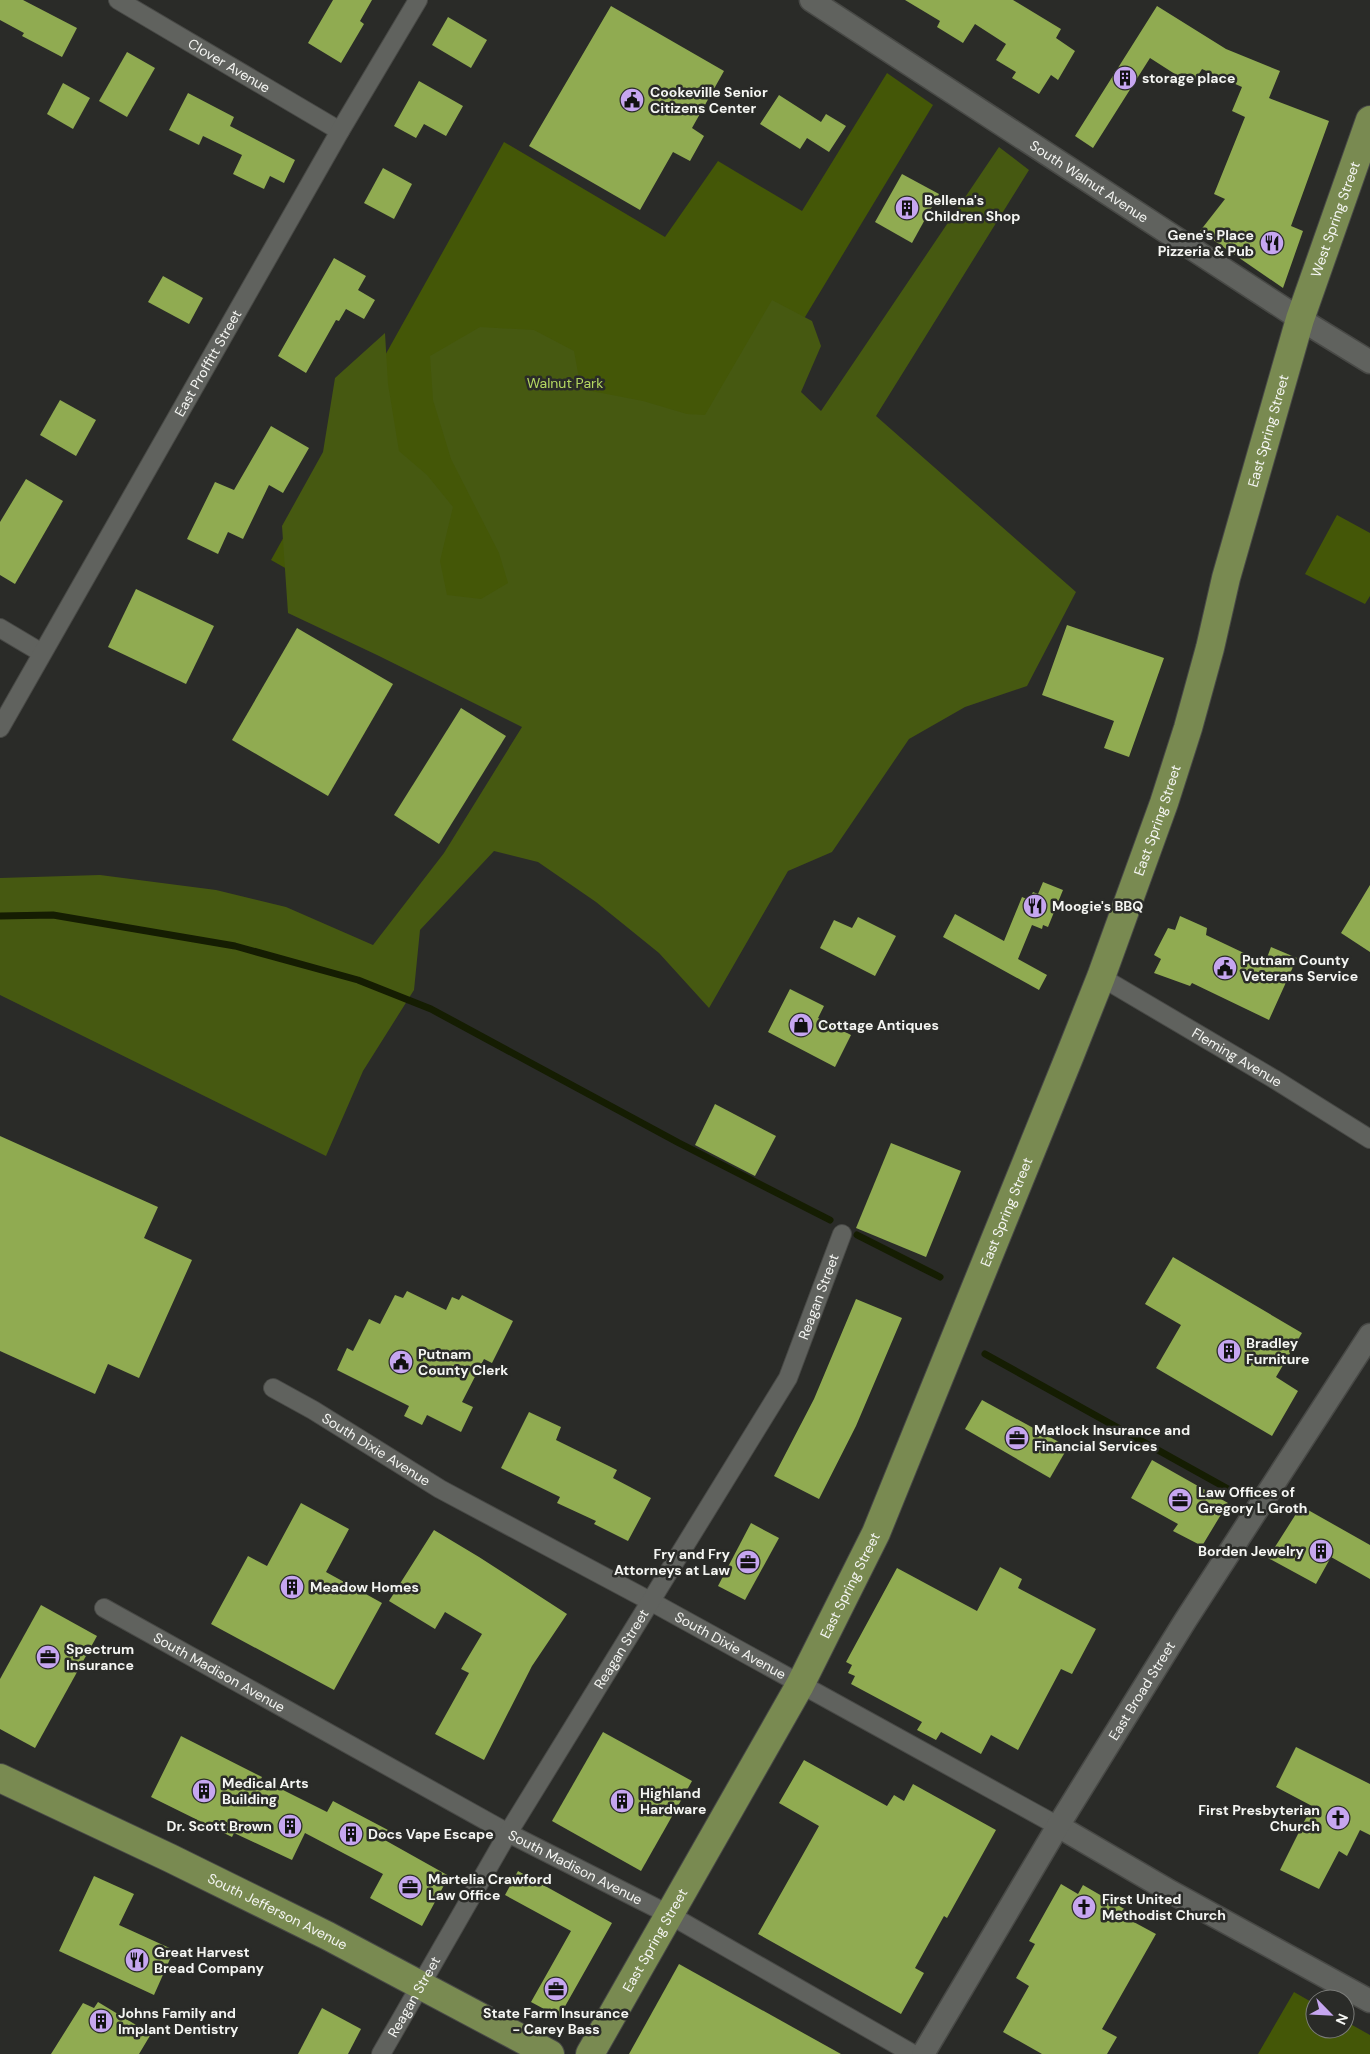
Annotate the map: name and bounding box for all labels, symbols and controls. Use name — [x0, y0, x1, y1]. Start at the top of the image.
street label: Clover Avenue — [185, 34, 274, 97]
building icon: storage place — [1112, 65, 1138, 91]
place label: storage place — [1142, 69, 1235, 87]
place label: Cookeville Senior Citizens Center — [650, 83, 768, 117]
public building icon: Cookeville Senior Citizens Center — [619, 87, 645, 113]
street label: South Walnut Avenue — [1026, 136, 1152, 227]
street label: West Spring Street — [1306, 159, 1364, 280]
place label: Bellena's Children Shop — [924, 191, 1021, 225]
building icon: Bellena's Children Shop — [894, 195, 920, 221]
place label: Gene's Place Pizzeria & Pub — [1158, 226, 1254, 260]
restaurant icon: Gene's Place Pizzeria & Pub — [1259, 230, 1285, 256]
street label: East Proffitt Street — [170, 306, 245, 420]
street label: East Spring Street — [1243, 372, 1293, 489]
park label: Walnut Park — [527, 374, 603, 392]
street label: East Spring Street — [1129, 762, 1185, 878]
restaurant icon: Moogie's BBQ — [1022, 893, 1048, 919]
place label: Moogie's BBQ — [1052, 897, 1143, 915]
place label: Putnam County Veterans Service — [1242, 951, 1358, 985]
public building icon: Putnam County Veterans Service — [1212, 955, 1238, 981]
shop icon: Cottage Antiques — [788, 1012, 814, 1038]
place label: Cottage Antiques — [818, 1016, 939, 1034]
street label: Fleming Avenue — [1189, 1024, 1286, 1091]
street label: East Spring Street — [976, 1155, 1037, 1269]
street label: Reagan Street — [794, 1251, 843, 1342]
place label: Bradley Furniture — [1246, 1334, 1309, 1368]
building icon: Bradley Furniture — [1216, 1338, 1242, 1364]
place label: Putnam County Clerk — [418, 1345, 508, 1379]
public building icon: Putnam County Clerk — [388, 1349, 414, 1375]
street label: South Dixie Avenue — [319, 1409, 434, 1490]
place label: Matlock Insurance and Financial Services — [1034, 1421, 1190, 1455]
office icon: Matlock Insurance and Financial Services — [1004, 1425, 1030, 1451]
place label: Law Offices of Gregory L Groth — [1198, 1483, 1307, 1517]
office icon: Law Offices of Gregory L Groth — [1167, 1487, 1193, 1513]
street label: East Spring Street — [816, 1529, 884, 1641]
building icon: Borden Jewelry — [1308, 1538, 1334, 1564]
place label: Borden Jewelry — [1198, 1542, 1305, 1560]
place label: Fry and Fry Attorneys at Law — [614, 1545, 731, 1579]
office icon: Fry and Fry Attorneys at Law — [735, 1549, 761, 1575]
building icon: Meadow Homes — [279, 1574, 305, 1600]
place label: Meadow Homes — [310, 1578, 419, 1596]
street label: Reagan Street — [590, 1606, 653, 1692]
street label: South Dixie Avenue — [672, 1607, 789, 1683]
street label: South Madison Avenue — [150, 1628, 288, 1716]
street label: East Broad Street — [1104, 1638, 1179, 1744]
place label: Spectrum Insurance — [66, 1640, 134, 1674]
office icon: Spectrum Insurance — [35, 1644, 61, 1670]
place label: Medical Arts Building — [222, 1774, 309, 1808]
building icon: Medical Arts Building — [191, 1778, 217, 1804]
place label: Highland Hardware — [640, 1784, 706, 1818]
building icon: Highland Hardware — [609, 1788, 635, 1814]
place label: First Presbyterian Church — [1198, 1801, 1320, 1835]
church icon: First Presbyterian Church — [1325, 1805, 1351, 1831]
building icon: Dr. Scott Brown — [277, 1813, 303, 1839]
place label: Dr. Scott Brown — [167, 1817, 272, 1835]
building icon: Docs Vape Escape — [338, 1821, 364, 1847]
place label: Docs Vape Escape — [368, 1825, 494, 1843]
street label: South Madison Avenue — [505, 1826, 646, 1909]
street label: South Jefferson Avenue — [205, 1869, 351, 1954]
place label: Martelia Crawford Law Office — [428, 1870, 552, 1904]
office icon: Martelia Crawford Law Office — [397, 1874, 423, 1900]
street label: East Spring Street — [618, 1885, 691, 1995]
place label: First United Methodist Church — [1102, 1890, 1226, 1924]
church icon: First United Methodist Church — [1071, 1894, 1097, 1920]
place label: Great Harvest Bread Company — [154, 1943, 264, 1977]
restaurant icon: Great Harvest Bread Company — [124, 1947, 150, 1973]
street label: Reagan Street — [384, 1953, 444, 2040]
office icon: State Farm Insurance - Carey Bass — [543, 1976, 569, 2002]
north arrow — [1305, 1989, 1355, 2039]
place label: Johns Family and Implant Dentistry — [118, 2004, 239, 2038]
place label: State Farm Insurance - Carey Bass — [483, 2004, 629, 2038]
building icon: Johns Family and Implant Dentistry — [88, 2008, 114, 2034]
text: N — [1332, 2011, 1352, 2028]

